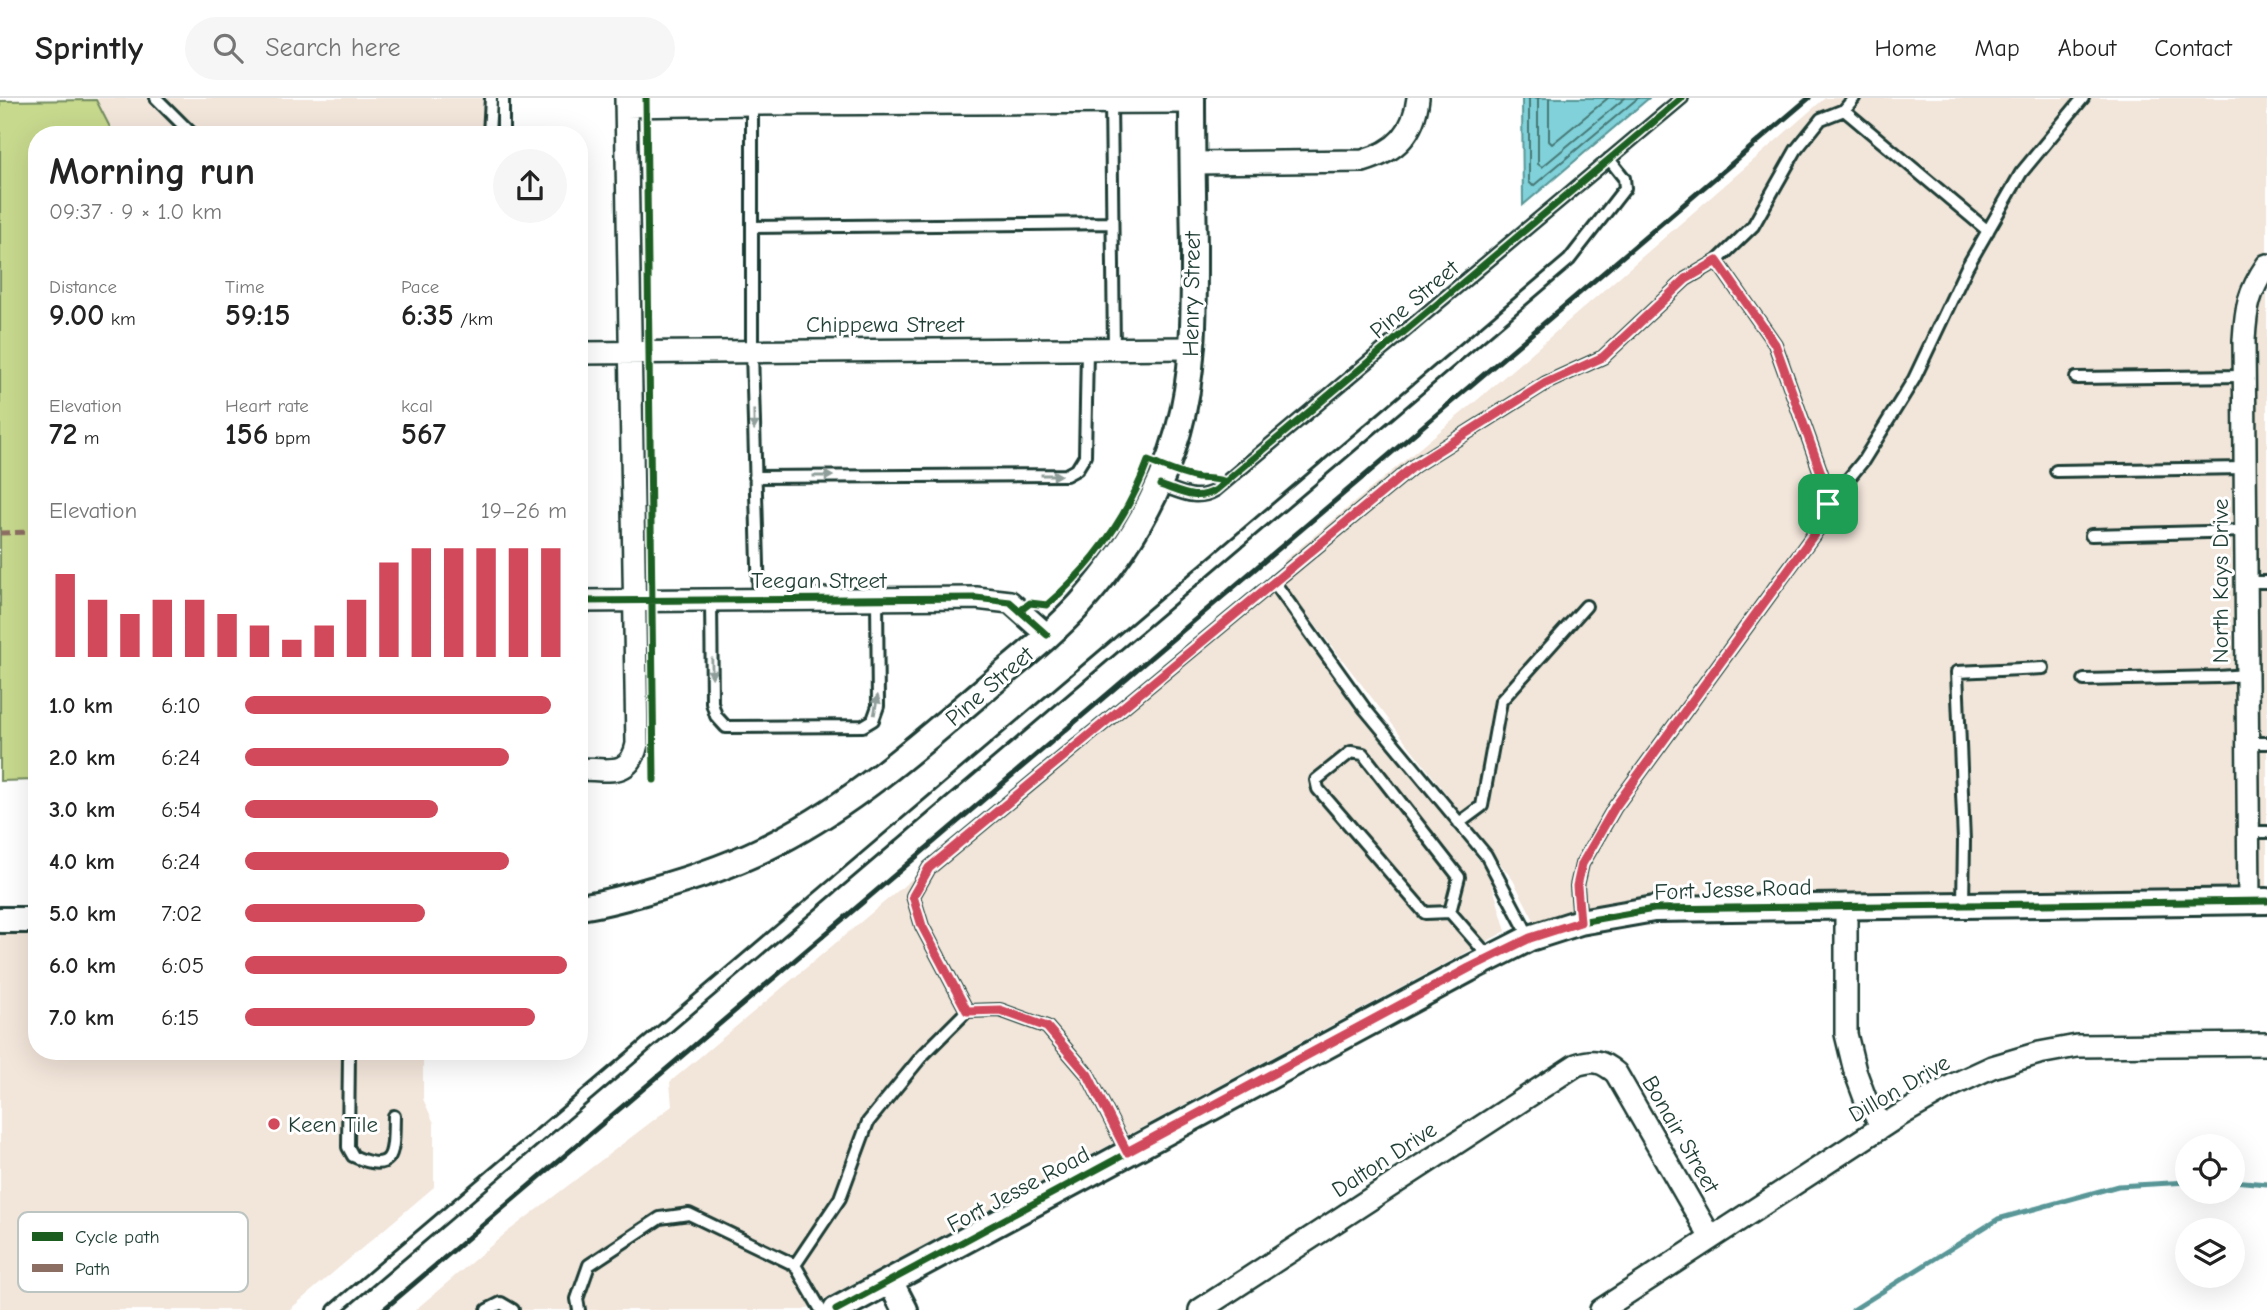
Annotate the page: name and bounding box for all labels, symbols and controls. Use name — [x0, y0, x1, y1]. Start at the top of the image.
search box — [185, 17, 675, 80]
text: Sprintly — [35, 29, 143, 67]
icon: search — [209, 29, 247, 67]
text: Search here — [265, 33, 401, 63]
text: Home — [1875, 34, 1936, 62]
text: Map — [1974, 34, 2020, 62]
text: About — [2058, 34, 2116, 62]
text: Contact — [2154, 34, 2232, 62]
button: share — [493, 149, 567, 223]
text: Morning run — [49, 150, 255, 194]
text: 09:37 · 9 × 1.0 km — [49, 198, 222, 225]
street label: Henry Street — [1177, 230, 1206, 357]
street label: Pine Street — [1364, 254, 1465, 344]
text: Distance — [49, 276, 117, 298]
text: Time — [225, 276, 264, 298]
text: Pace — [401, 276, 439, 298]
text: 9.00 — [49, 298, 104, 333]
text: 59:15 — [225, 298, 291, 333]
text: 6:35 — [401, 298, 454, 333]
text: km — [104, 308, 136, 330]
text: /km — [454, 308, 493, 330]
street label: Chippewa Street — [806, 311, 965, 338]
text: Elevation — [49, 395, 122, 417]
text: Heart rate — [225, 395, 309, 417]
text: kcal — [401, 395, 433, 417]
one-way arrow — [748, 409, 760, 431]
text: 72 — [49, 417, 77, 452]
text: 156 — [225, 417, 268, 452]
text: 567 — [401, 417, 446, 452]
text: m — [77, 427, 100, 449]
text: bpm — [268, 427, 311, 449]
one-way arrow — [1040, 469, 1062, 481]
one-way arrow — [813, 470, 835, 482]
pin — [1798, 474, 1858, 534]
icon: arrive — [1809, 485, 1847, 523]
text: Elevation — [49, 497, 137, 524]
text: 19–26 m — [481, 497, 567, 524]
street label: North Kays Drive — [2207, 499, 2234, 663]
street label: Teegan Street — [751, 567, 888, 594]
street label: Pine Street — [940, 640, 1040, 732]
one-way arrow — [706, 657, 718, 679]
text: 1.0 km — [49, 692, 113, 719]
text: 6:10 — [161, 692, 201, 719]
one-way arrow — [871, 694, 882, 716]
text: 2.0 km — [49, 744, 115, 771]
text: 6:24 — [161, 744, 201, 771]
text: 3.0 km — [49, 796, 115, 823]
text: 6:54 — [161, 796, 201, 823]
text: 4.0 km — [49, 848, 115, 875]
text: 6:24 — [161, 848, 201, 875]
street label: Fort Jesse Road — [1654, 873, 1812, 906]
text: 5.0 km — [49, 900, 116, 927]
text: 7:02 — [161, 900, 202, 927]
text: 6.0 km — [49, 952, 116, 979]
text: 6:05 — [161, 952, 204, 979]
text: 7.0 km — [49, 1004, 114, 1031]
text: 6:15 — [161, 1004, 199, 1031]
street label: Dillon Drive — [1844, 1049, 1954, 1128]
street label: Bonair Street — [1636, 1071, 1726, 1199]
place label: Keen Tile — [288, 1111, 378, 1138]
marker: Keen Tile — [266, 1116, 282, 1132]
street label: Dalton Drive — [1327, 1116, 1442, 1203]
map controls — [2175, 1134, 2245, 1288]
button: locate — [2175, 1134, 2245, 1204]
street label: Fort Jesse Road — [942, 1141, 1094, 1238]
legend — [18, 1212, 248, 1292]
button: layers — [2175, 1218, 2245, 1288]
text: Cycle path — [75, 1226, 160, 1248]
text: Path — [75, 1258, 110, 1280]

